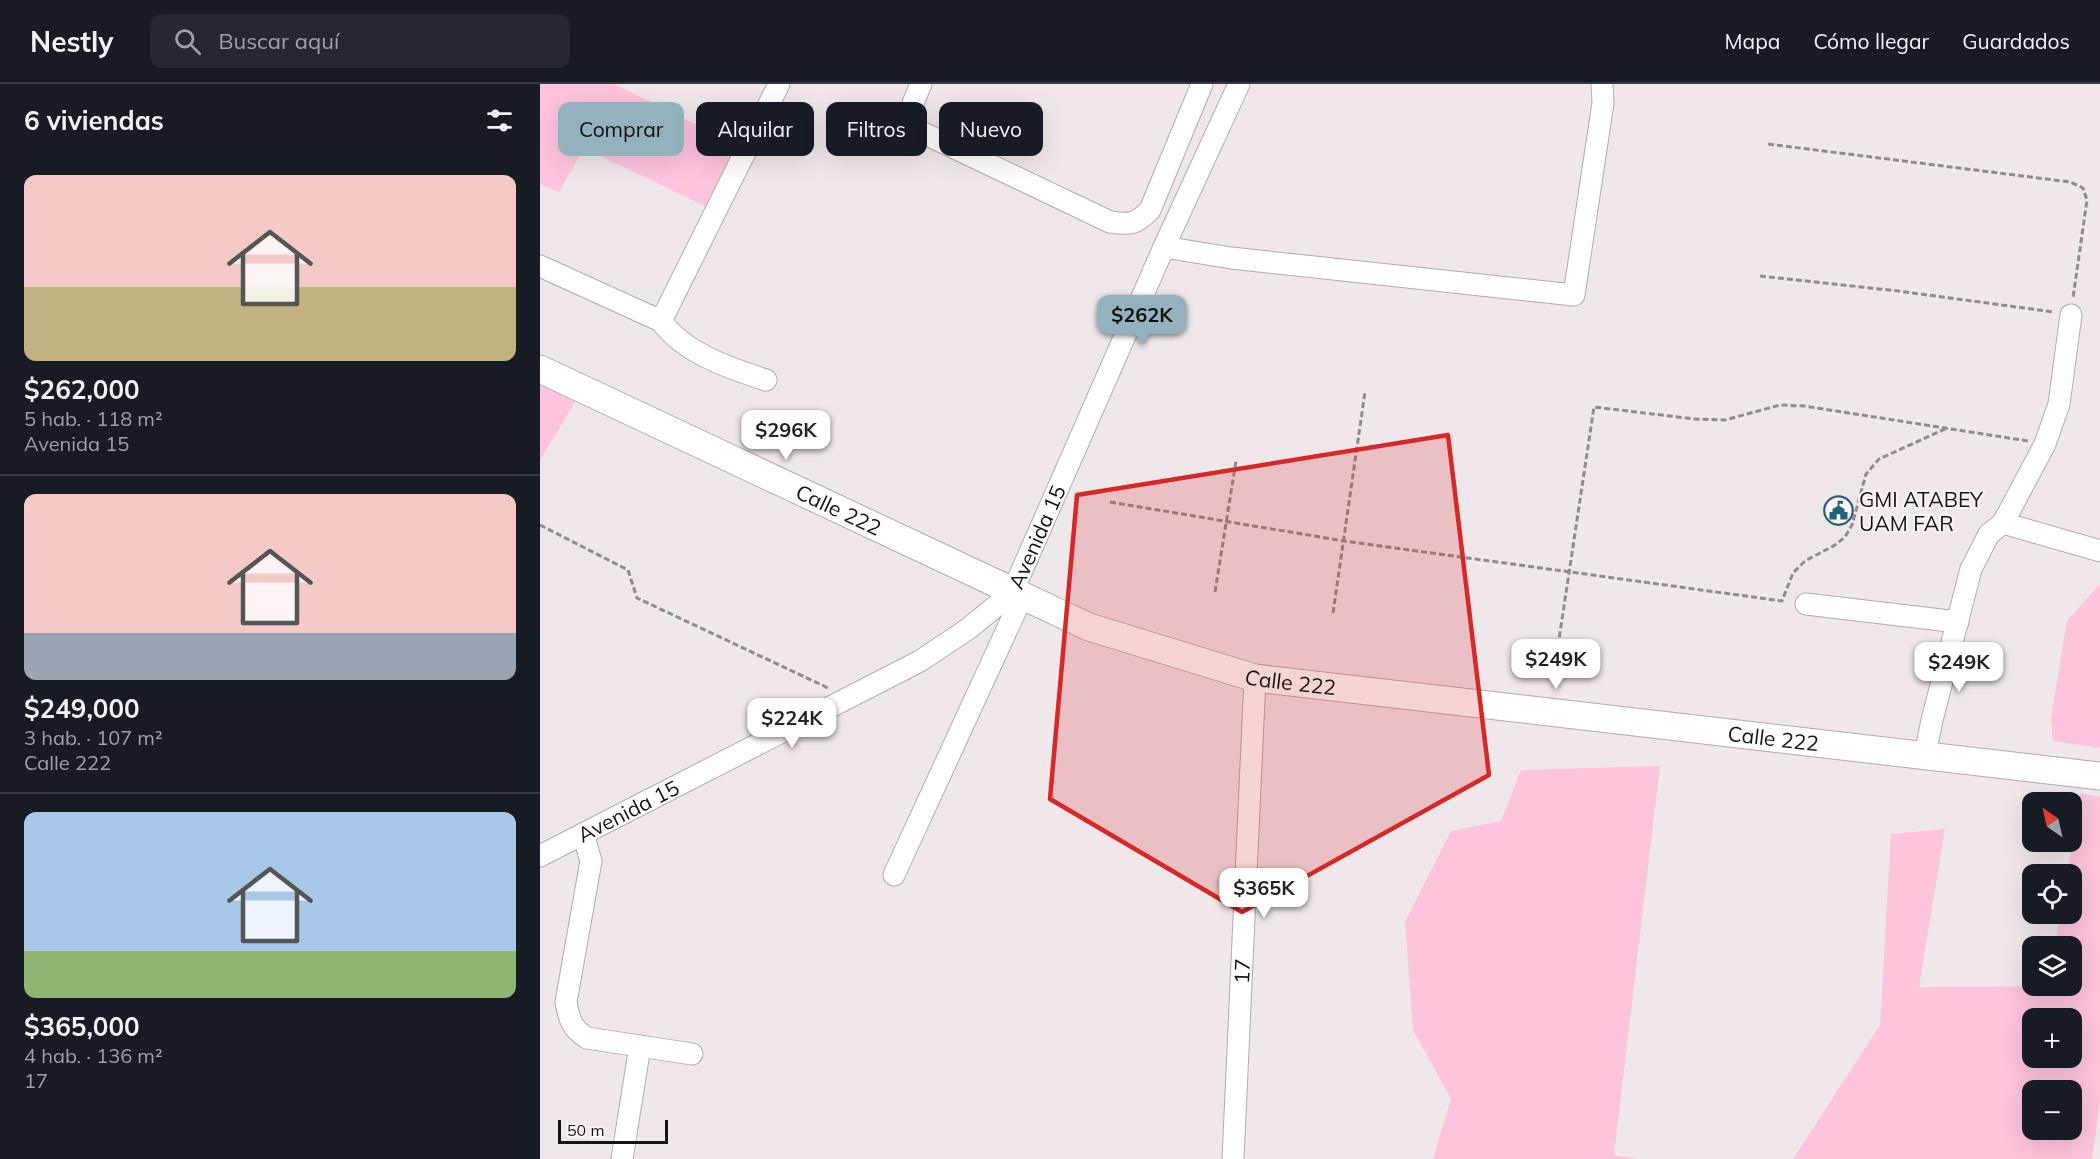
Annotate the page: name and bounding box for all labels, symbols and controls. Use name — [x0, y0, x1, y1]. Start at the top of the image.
search box — [150, 14, 570, 68]
text: Nestly — [30, 24, 114, 59]
icon: search — [171, 25, 204, 58]
text: Buscar aquí — [219, 27, 339, 55]
text: Mapa — [1725, 28, 1780, 54]
text: Cómo llegar — [1813, 28, 1929, 54]
text: Guardados — [1962, 28, 2070, 54]
chip: Comprar — [558, 102, 684, 156]
chip: Alquilar — [696, 102, 814, 156]
chip: Filtros — [826, 102, 927, 156]
chip: Nuevo — [939, 102, 1043, 156]
text: 6 viviendas — [24, 104, 164, 137]
icon: filters — [483, 104, 516, 137]
icon: home — [216, 214, 324, 322]
pin: $262K — [1100, 295, 1184, 346]
text: $262K — [1111, 302, 1173, 327]
text: $262,000 — [24, 373, 140, 406]
text: 5 hab. · 118 m² — [24, 406, 163, 431]
pin: $296K — [744, 410, 828, 461]
text: $296K — [755, 417, 817, 442]
text: Avenida 15 — [24, 431, 129, 456]
street label: Calle 222 — [792, 478, 886, 541]
street label: Avenida 15 — [1003, 481, 1071, 593]
place label: GMI ATABEY UAM FAR — [1859, 486, 1983, 536]
public building icon: GMI ATABEY UAM FAR — [1822, 495, 1854, 527]
icon: home — [216, 533, 324, 641]
pin: $249K — [1514, 639, 1598, 690]
pin: $249K — [1917, 642, 2001, 693]
text: $249K — [1525, 646, 1587, 671]
text: $249K — [1928, 649, 1990, 674]
street label: Calle 222 — [1242, 663, 1337, 700]
text: $249,000 — [24, 692, 140, 725]
pin: $224K — [750, 698, 834, 749]
text: $224K — [761, 705, 823, 730]
street label: Calle 222 — [1726, 720, 1820, 756]
text: 3 hab. · 107 m² — [24, 725, 163, 750]
text: Calle 222 — [24, 750, 111, 775]
street label: Avenida 15 — [573, 774, 683, 848]
north arrow — [2022, 792, 2082, 852]
map controls — [2022, 792, 2082, 1140]
icon: home — [216, 851, 324, 959]
button: locate — [2022, 864, 2082, 924]
pin: $365K — [1222, 868, 1306, 919]
text: $365K — [1233, 875, 1295, 900]
button: layers — [2022, 936, 2082, 996]
street label: 17 — [1228, 958, 1255, 984]
button: + — [2022, 1008, 2082, 1068]
text: $365,000 — [24, 1010, 140, 1043]
text: 4 hab. · 136 m² — [24, 1043, 163, 1068]
text: 17 — [24, 1068, 48, 1093]
button: − — [2022, 1080, 2082, 1140]
scale bar — [558, 1117, 668, 1144]
text: 50 m — [567, 1120, 604, 1140]

